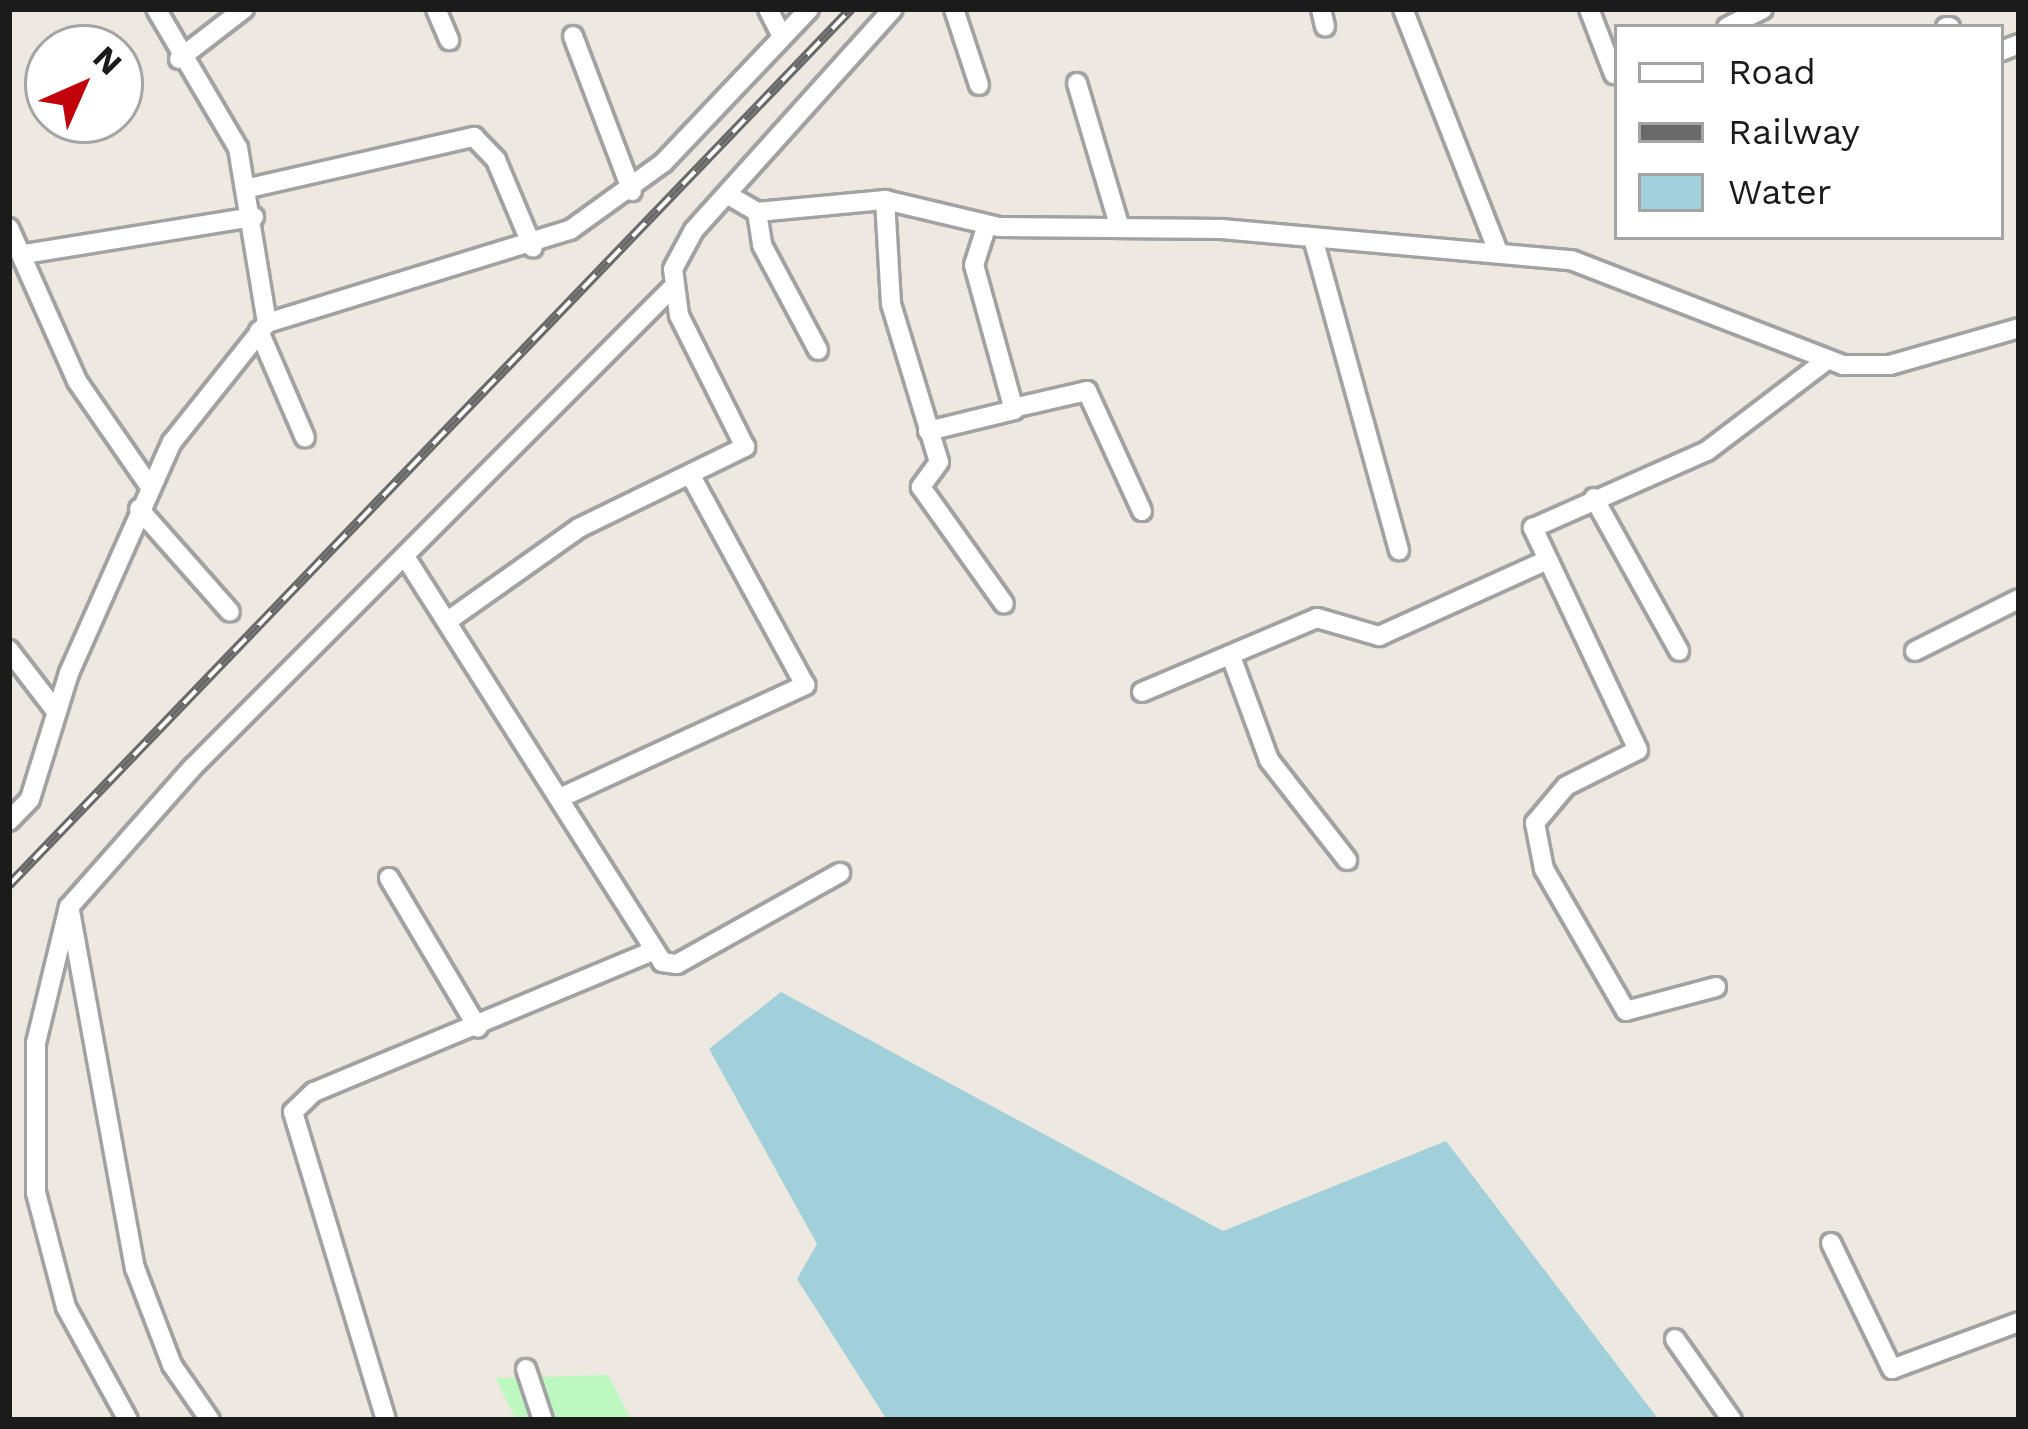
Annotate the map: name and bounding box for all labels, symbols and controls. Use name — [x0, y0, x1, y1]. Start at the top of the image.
north arrow — [24, 24, 144, 144]
legend — [1614, 24, 2004, 240]
text: N — [85, 38, 130, 83]
text: Road — [1728, 51, 1816, 93]
text: Railway — [1728, 111, 1860, 153]
text: Water — [1728, 171, 1831, 213]

